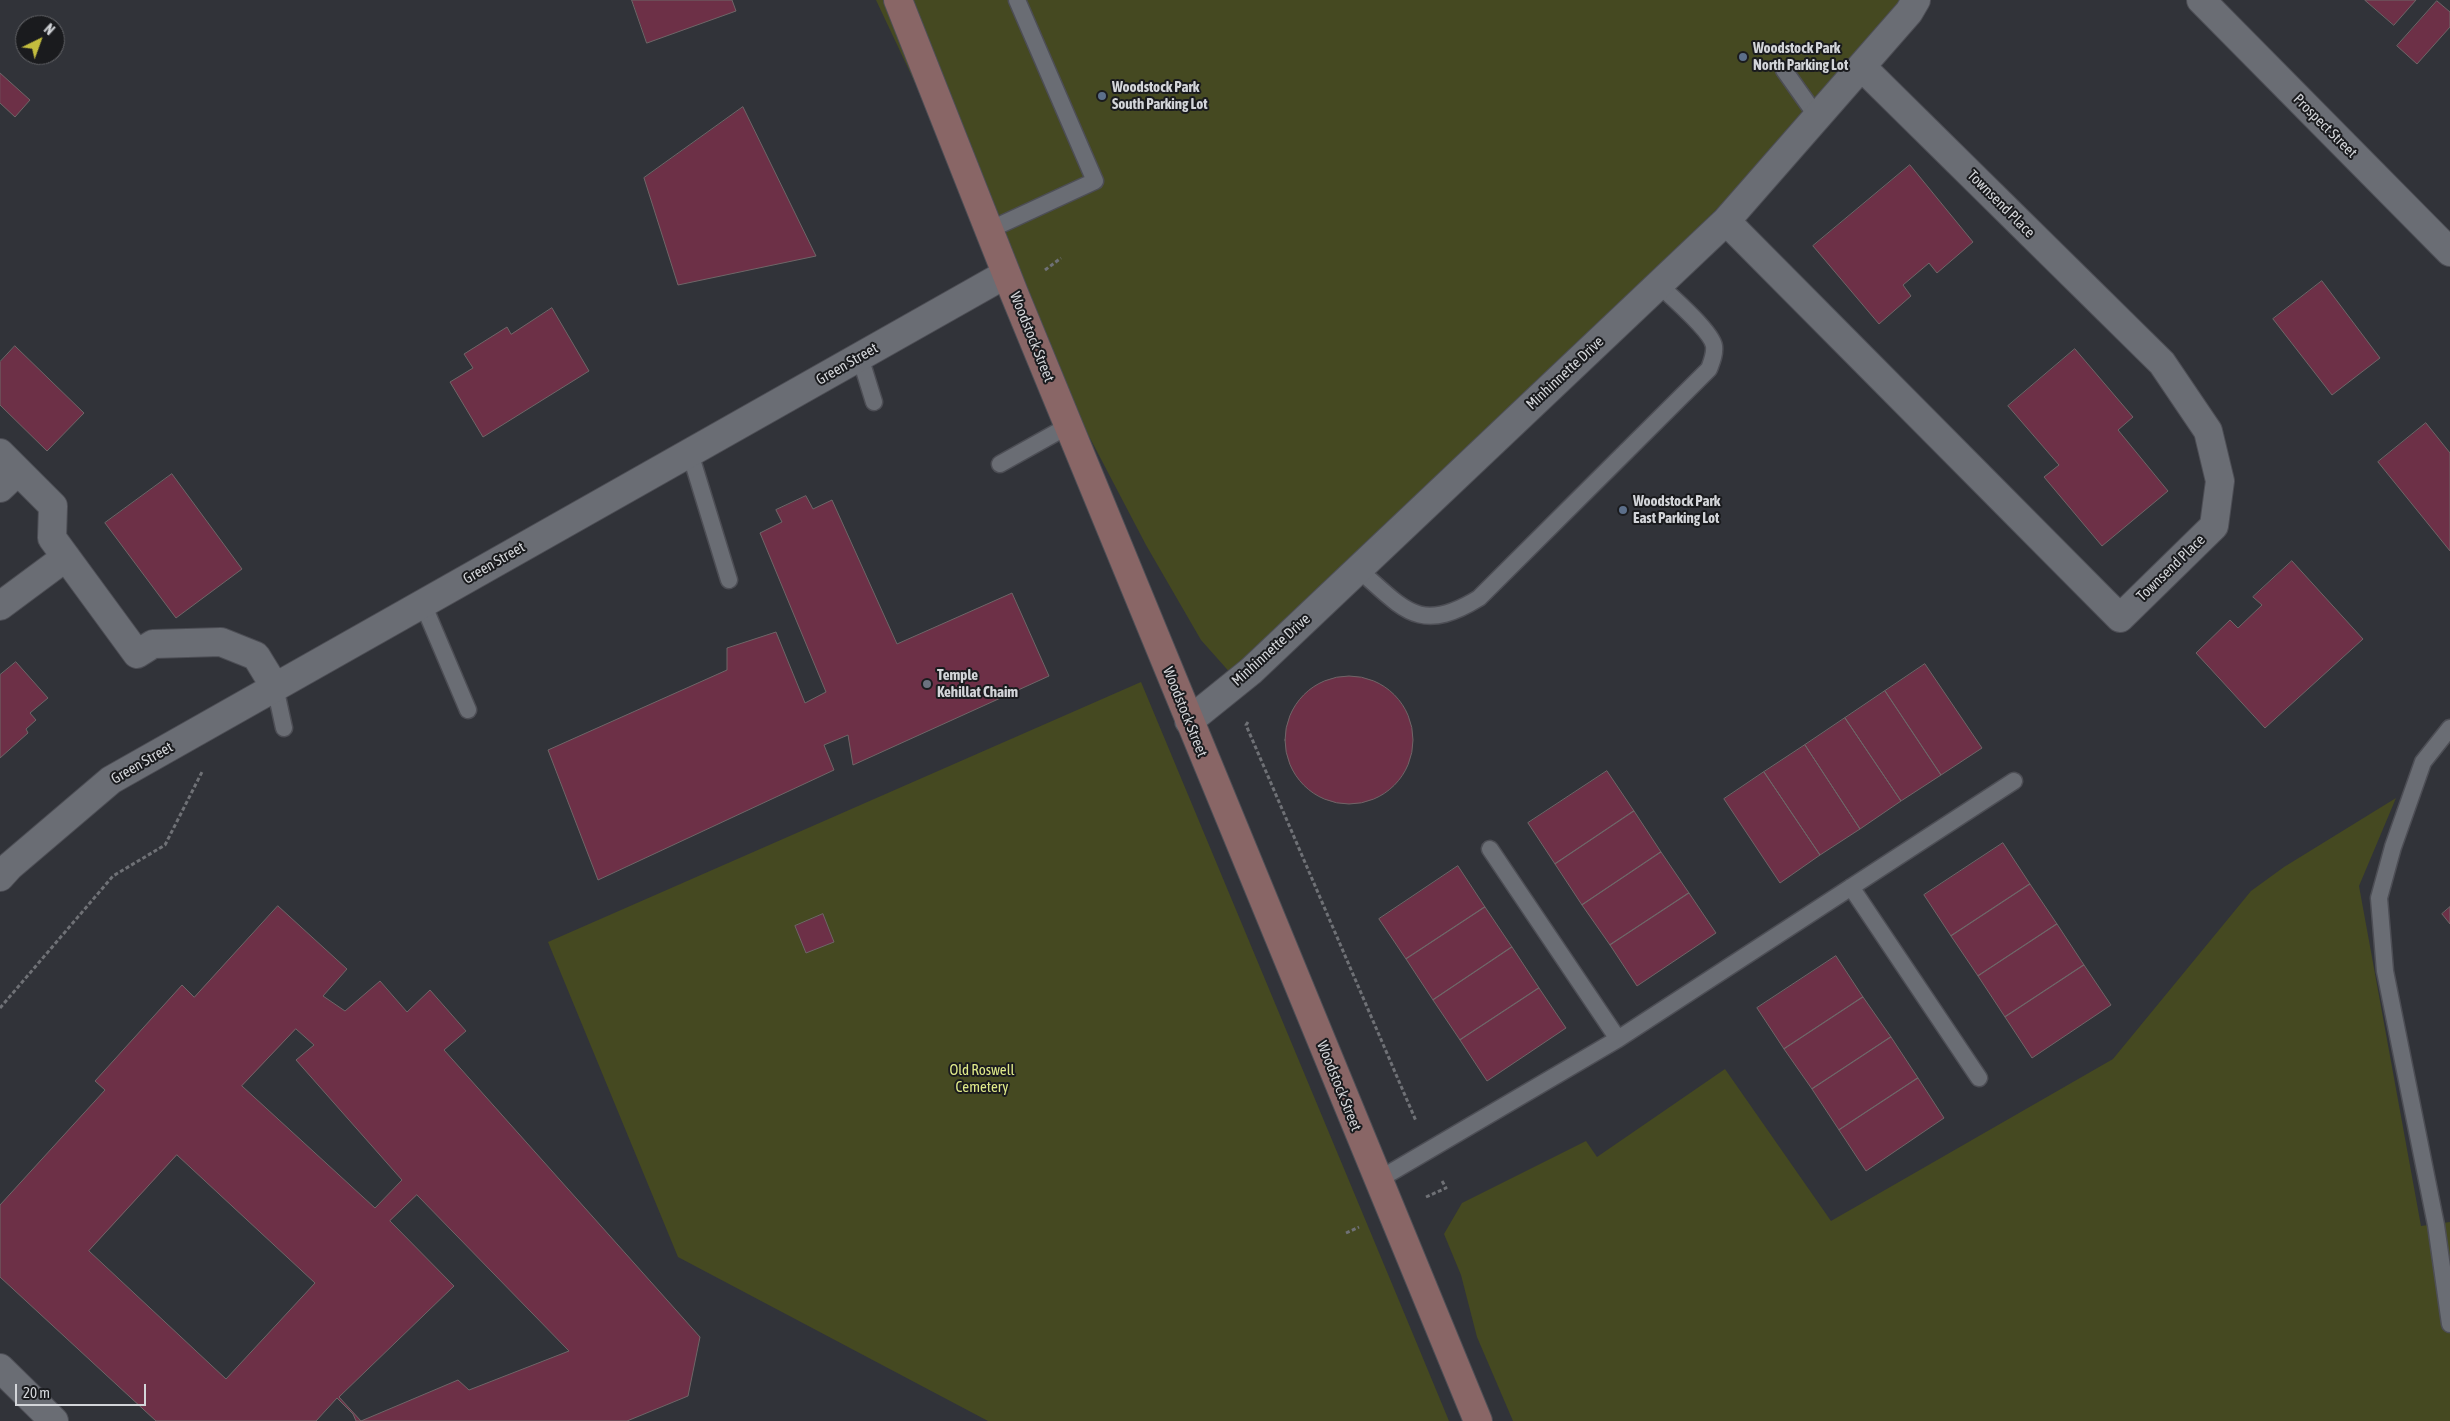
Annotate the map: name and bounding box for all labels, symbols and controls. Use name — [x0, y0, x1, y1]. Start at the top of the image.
north arrow — [15, 15, 65, 65]
text: N — [41, 21, 58, 38]
place label: Woodstock Park North Parking Lot — [1753, 39, 1848, 74]
marker: Woodstock Park North Parking Lot — [1737, 51, 1749, 63]
place label: Woodstock Park South Parking Lot — [1112, 78, 1208, 113]
marker: Woodstock Park South Parking Lot — [1096, 90, 1108, 102]
street label: Prospect Street — [2289, 90, 2361, 162]
street label: Townsend Place — [1964, 167, 2038, 241]
street label: Woodstock Street — [1006, 289, 1058, 385]
street label: Minhinnette Drive — [1523, 333, 1607, 413]
street label: Green Street — [813, 339, 881, 389]
place label: Woodstock Park East Parking Lot — [1633, 492, 1720, 527]
marker: Woodstock Park East Parking Lot — [1617, 504, 1629, 516]
street label: Townsend Place — [2133, 531, 2209, 605]
street label: Green Street — [460, 538, 528, 588]
street label: Minhinnette Drive — [1228, 610, 1314, 690]
street label: Woodstock Street — [1159, 664, 1211, 760]
place label: Temple Kehillat Chaim — [937, 666, 1018, 701]
marker: Temple Kehillat Chaim — [921, 678, 933, 690]
street label: Green Street — [108, 738, 176, 788]
street label: Woodstock Street — [1313, 1038, 1365, 1134]
park label: Old Roswell Cemetery — [949, 1061, 1015, 1096]
scale bar — [18, 1374, 149, 1406]
text: 20 m — [23, 1384, 50, 1401]

